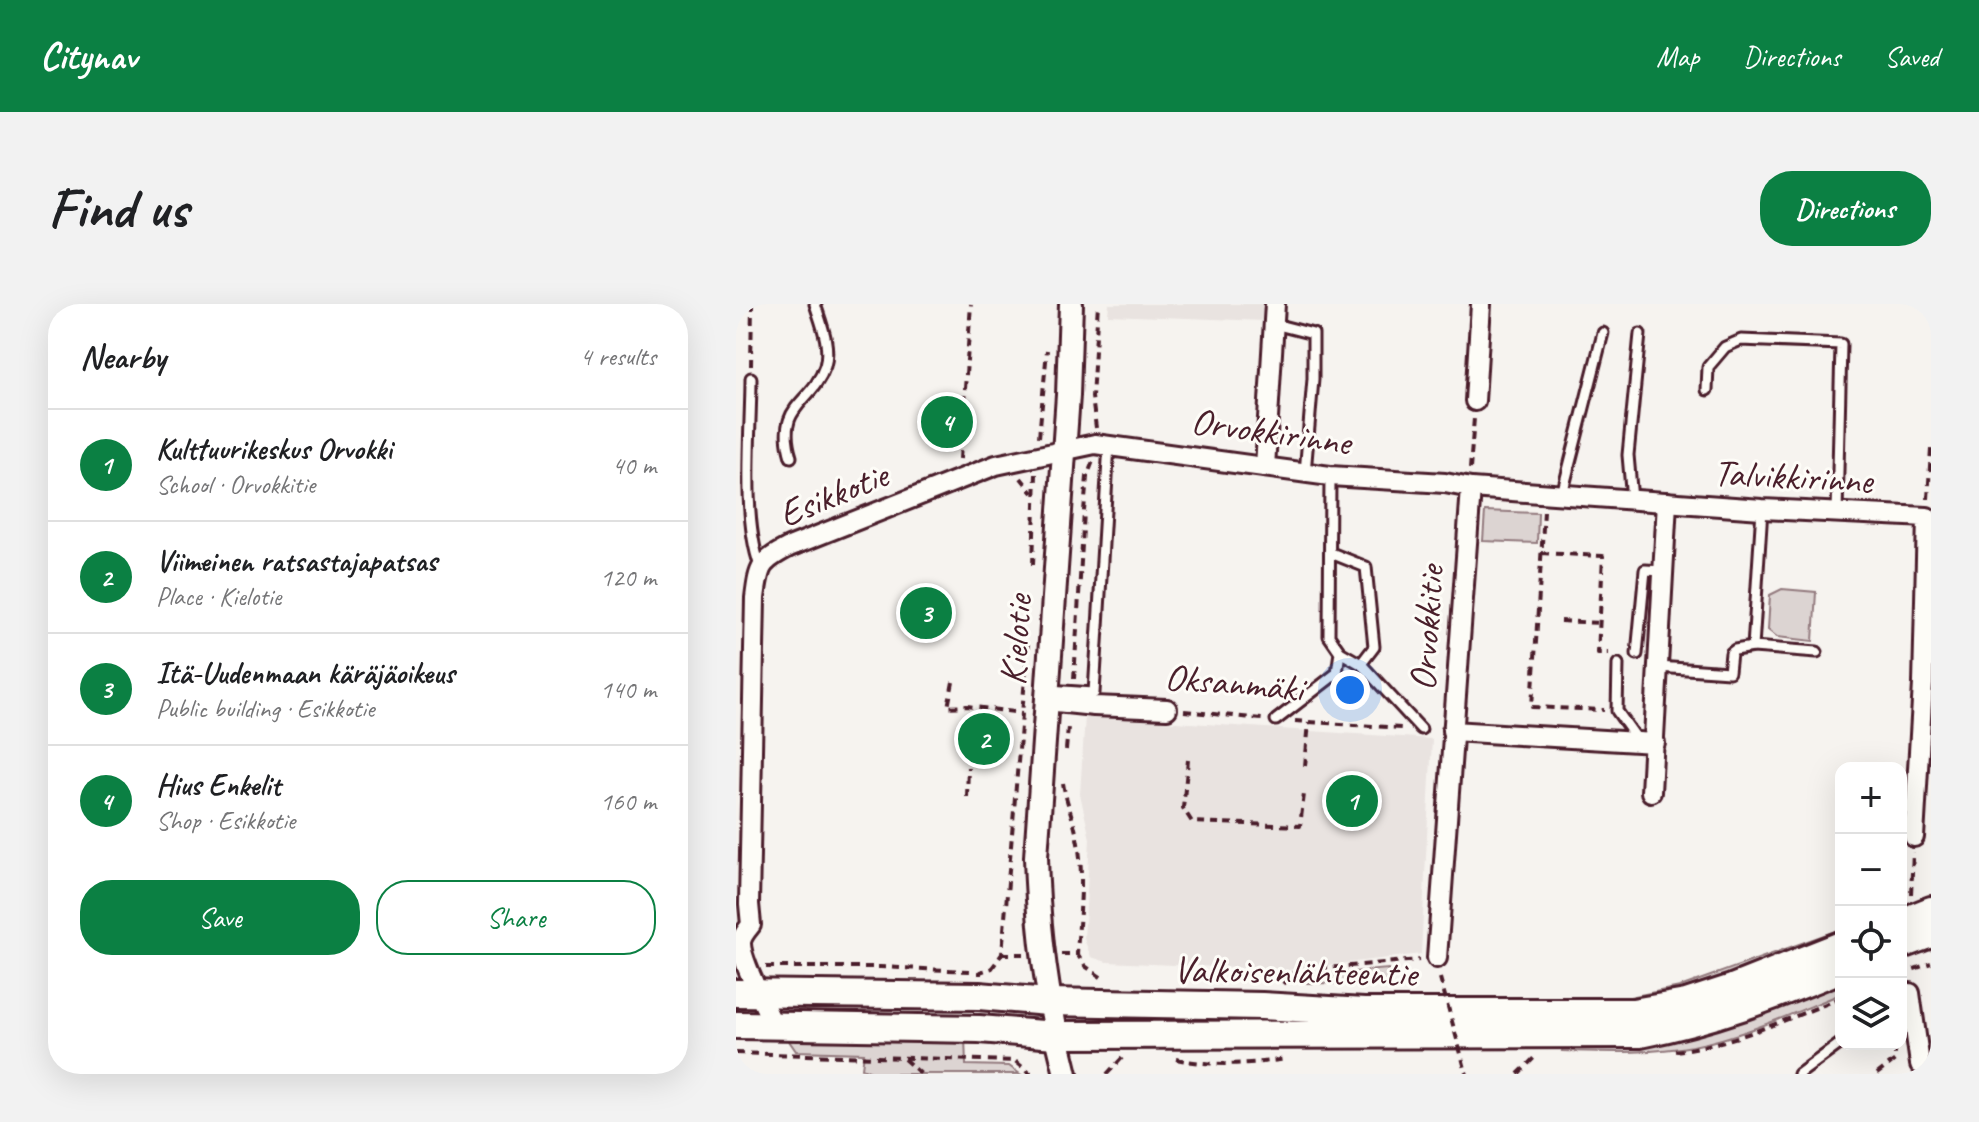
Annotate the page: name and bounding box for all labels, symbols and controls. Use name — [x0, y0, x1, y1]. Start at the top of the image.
text: Citynav — [40, 33, 137, 80]
text: Map — [1656, 39, 1699, 74]
text: Directions — [1743, 39, 1841, 74]
text: Saved — [1885, 39, 1939, 74]
button: Directions — [1760, 171, 1931, 246]
text: Find us — [48, 173, 188, 244]
text: Nearby — [80, 335, 166, 378]
text: 4 results — [580, 340, 656, 373]
pin: 4 — [921, 392, 973, 452]
street label: Orvokkirinne — [1188, 397, 1356, 466]
text: Kulttuurikeskus Orvokki — [156, 430, 392, 468]
text: 1 — [100, 449, 112, 482]
text: 40 m — [612, 449, 656, 482]
street label: Talvikkirinne — [1712, 449, 1876, 504]
street label: Esikkotie — [772, 450, 897, 537]
text: School · Orvokkitie — [156, 468, 315, 501]
text: Viimeinen ratsastajapatsas — [156, 542, 437, 580]
text: 2 — [100, 561, 112, 594]
text: 120 m — [600, 561, 656, 594]
street label: Orvokkitie — [1399, 561, 1454, 692]
text: Place · Kielotie — [156, 580, 281, 613]
pin: 3 — [900, 583, 952, 643]
street label: Kielotie — [989, 591, 1042, 687]
street label: Oksanmäki — [1163, 653, 1309, 712]
text: Itä-Uudenmaan käräjäoikeus — [156, 654, 454, 692]
your location — [1330, 670, 1370, 710]
text: 3 — [100, 673, 112, 706]
text: 140 m — [600, 673, 656, 706]
text: Public building · Esikkotie — [156, 692, 374, 725]
pin: 2 — [958, 709, 1010, 769]
map controls — [1835, 762, 1907, 1050]
button: + — [1835, 762, 1907, 834]
text: Hius Enkelit — [156, 766, 280, 804]
pin: 1 — [1326, 771, 1378, 831]
text: 4 — [100, 785, 112, 818]
text: 160 m — [600, 785, 656, 818]
text: Shop · Esikkotie — [156, 804, 295, 837]
button: − — [1835, 834, 1907, 906]
button: Save — [80, 880, 360, 955]
button: Share — [376, 880, 656, 955]
button: locate — [1835, 906, 1907, 978]
street label: Valkoisenlähteentie — [1173, 946, 1420, 997]
button: layers — [1835, 978, 1907, 1050]

